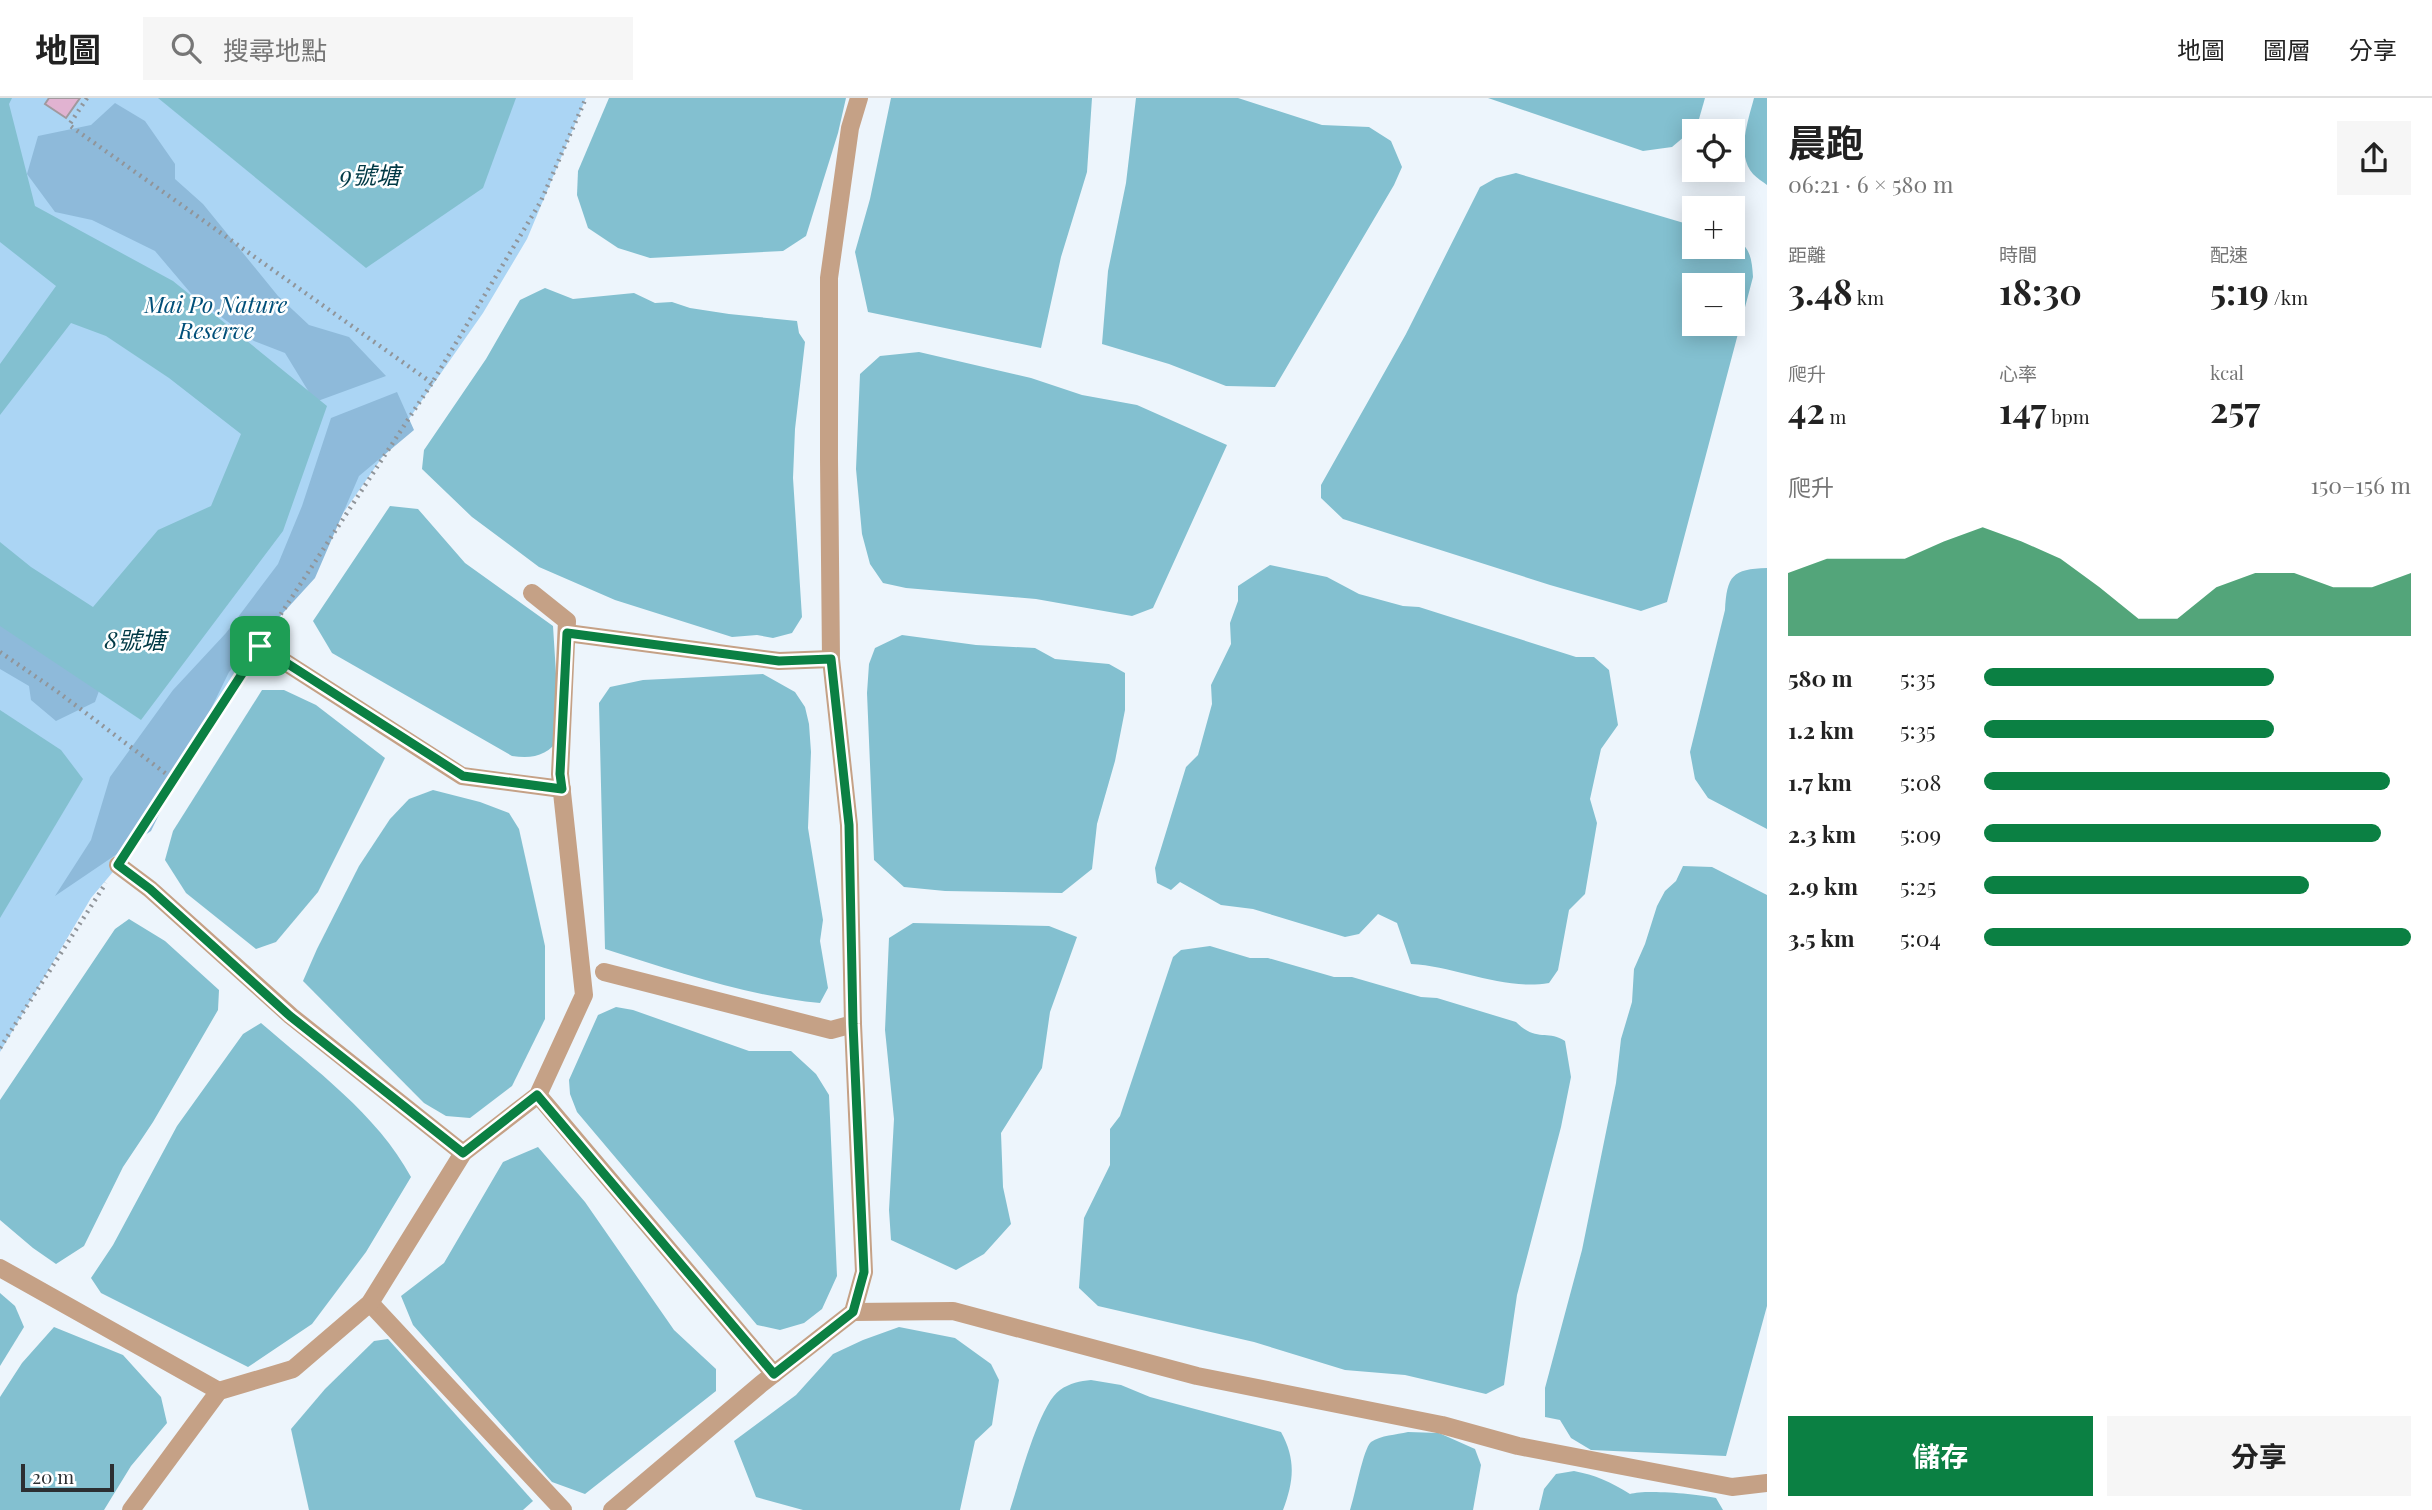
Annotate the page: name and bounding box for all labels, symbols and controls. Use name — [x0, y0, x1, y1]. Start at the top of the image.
search box — [143, 17, 633, 80]
text: 地圖 — [35, 26, 101, 70]
icon: search — [167, 29, 205, 67]
text: 搜尋地點 — [223, 32, 327, 67]
text: 地圖 — [2177, 33, 2225, 65]
text: 圖層 — [2263, 33, 2311, 65]
text: 分享 — [2349, 33, 2397, 65]
text: 晨跑 — [1788, 116, 1864, 167]
map controls — [1682, 119, 1745, 336]
button: locate — [1682, 119, 1745, 182]
button: share — [2337, 121, 2411, 195]
water label: 9號塘 — [339, 158, 404, 190]
text: 06:21 · 6 × 580 m — [1788, 168, 1953, 199]
button: + — [1682, 196, 1745, 259]
text: 距離 — [1788, 241, 1826, 267]
text: 時間 — [1999, 241, 2037, 267]
text: 配速 — [2210, 241, 2248, 267]
text: 3.48 — [1788, 267, 1853, 314]
text: 18:30 — [1999, 267, 2082, 314]
text: 5:19 — [2210, 267, 2269, 314]
button: − — [1682, 273, 1745, 336]
text: km — [1853, 284, 1884, 310]
text: /km — [2269, 284, 2308, 310]
park label: Mai Po Nature Reserve — [144, 288, 288, 345]
text: kcal — [2210, 359, 2244, 385]
text: 爬升 — [1788, 360, 1826, 386]
text: 心率 — [1999, 360, 2037, 386]
text: 257 — [2210, 385, 2260, 432]
text: 42 — [1788, 386, 1825, 433]
text: 147 — [1999, 386, 2046, 433]
text: m — [1825, 403, 1846, 429]
text: bpm — [2046, 403, 2090, 429]
text: 150–156 m — [2310, 469, 2411, 500]
text: 爬升 — [1788, 471, 1834, 502]
pin — [230, 616, 290, 676]
water label: 8號塘 — [104, 623, 170, 655]
icon: arrive — [241, 627, 279, 665]
text: 580 m — [1788, 662, 1852, 693]
text: 5:35 — [1900, 662, 1936, 693]
text: 1.2 km — [1788, 714, 1854, 745]
text: 5:35 — [1900, 714, 1936, 745]
text: 1.7 km — [1788, 766, 1852, 797]
text: 5:08 — [1900, 766, 1941, 797]
text: 2.3 km — [1788, 818, 1856, 849]
text: 5:09 — [1900, 818, 1941, 849]
text: 2.9 km — [1788, 870, 1858, 901]
text: 5:25 — [1900, 870, 1936, 901]
text: 3.5 km — [1788, 922, 1855, 953]
text: 5:04 — [1900, 922, 1941, 953]
button: 儲存 — [1788, 1416, 2093, 1496]
button: 分享 — [2107, 1416, 2411, 1496]
scale bar — [21, 1461, 114, 1493]
text: 20 m — [32, 1463, 74, 1489]

